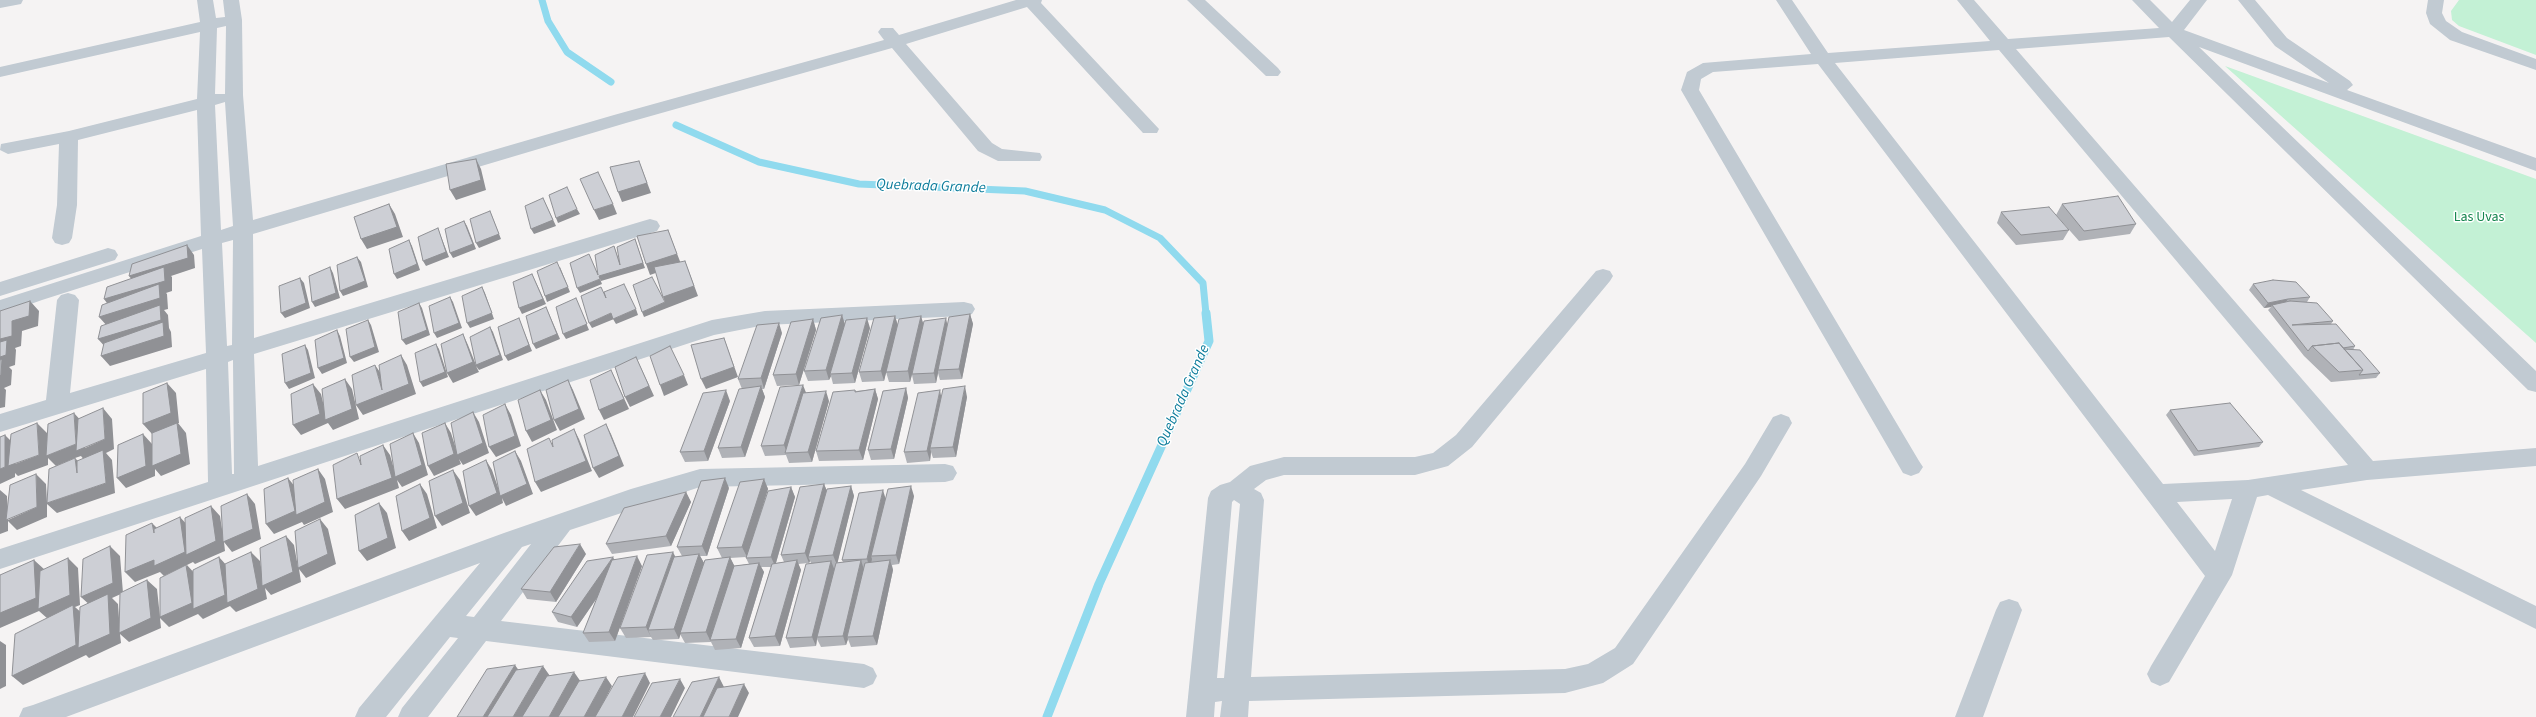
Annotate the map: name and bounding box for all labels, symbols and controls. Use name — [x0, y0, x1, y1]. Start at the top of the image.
water label: Quebrada Grande — [876, 176, 986, 198]
park label: Las Uvas — [2454, 210, 2504, 226]
water label: Quebrada Grande — [1153, 342, 1215, 450]

